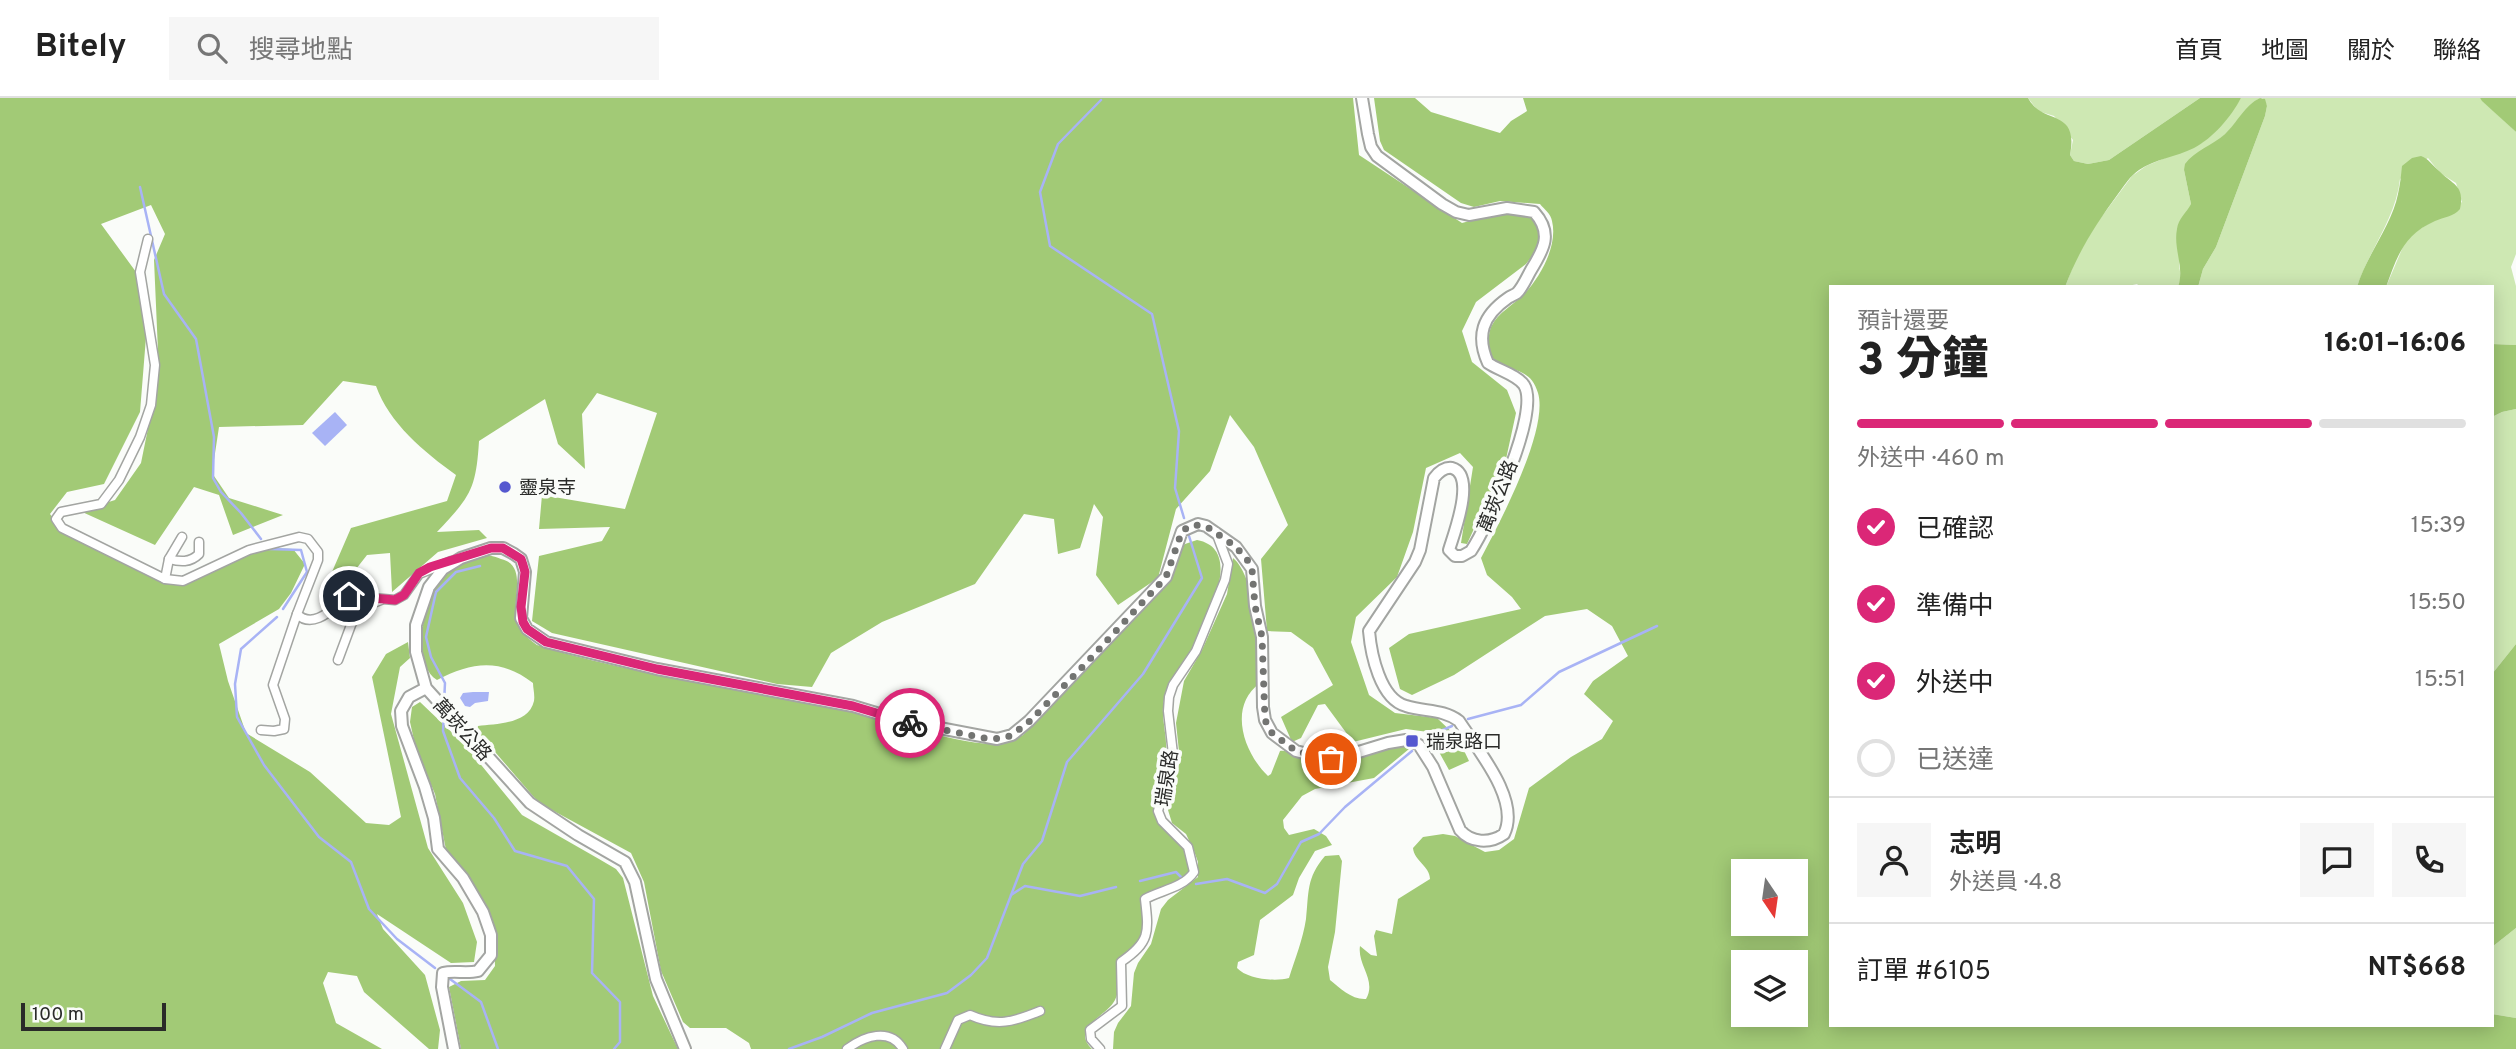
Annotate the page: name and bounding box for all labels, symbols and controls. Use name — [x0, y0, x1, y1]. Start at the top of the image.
search box — [169, 17, 659, 80]
text: Bitely — [35, 27, 127, 69]
icon: search — [193, 29, 231, 67]
text: 搜尋地點 — [249, 35, 353, 68]
text: 首頁 — [2175, 37, 2223, 67]
text: 地圖 — [2261, 37, 2309, 67]
text: 關於 — [2347, 37, 2395, 67]
text: 聯絡 — [2433, 37, 2481, 67]
text: 預計還要 — [1857, 308, 1949, 337]
text: 16:01–16:06 — [2324, 328, 2466, 361]
text: 3 分鐘 — [1857, 333, 1988, 392]
text: 外送中 · 460 m — [1857, 445, 2004, 474]
street label: 萬崁公路 — [1473, 457, 1524, 536]
place label: 靈泉寺 — [519, 477, 576, 501]
marker: 靈泉寺 — [497, 479, 513, 495]
icon: check — [1857, 508, 1895, 546]
text: 15:39 — [2411, 512, 2466, 541]
text: 已確認 — [1916, 514, 1994, 547]
pin — [319, 566, 379, 626]
icon: home — [330, 577, 368, 615]
icon: check — [1857, 585, 1895, 623]
text: 15:50 — [2409, 589, 2466, 618]
text: 準備中 — [1916, 591, 1994, 624]
icon: check — [1857, 662, 1895, 700]
text: 15:51 — [2415, 666, 2466, 695]
text: 外送中 — [1916, 668, 1994, 701]
courier — [875, 688, 945, 758]
street label: 萬崁公路 — [427, 694, 496, 767]
icon: bike — [891, 704, 929, 742]
pin — [1301, 729, 1361, 789]
place label: 瑞泉路口 — [1426, 731, 1502, 755]
marker: 瑞泉路口 — [1404, 733, 1420, 749]
icon: bag — [1312, 740, 1350, 778]
text: 已送達 — [1916, 745, 1994, 778]
street label: 瑞泉路 — [1152, 748, 1184, 808]
button: person — [1857, 823, 1931, 897]
button: chat — [2300, 823, 2374, 897]
button: phone — [2392, 823, 2466, 897]
text: 志明 — [1949, 829, 2001, 862]
north arrow — [1731, 859, 1808, 936]
map controls — [1731, 859, 1808, 1027]
text: 外送員 · 4.8 — [1949, 869, 2062, 898]
button: layers — [1731, 950, 1808, 1027]
text: NT$668 — [2368, 952, 2466, 985]
text: 訂單 #6105 — [1857, 956, 1991, 989]
scale bar — [21, 1000, 166, 1032]
text: 100 m — [32, 1003, 84, 1027]

